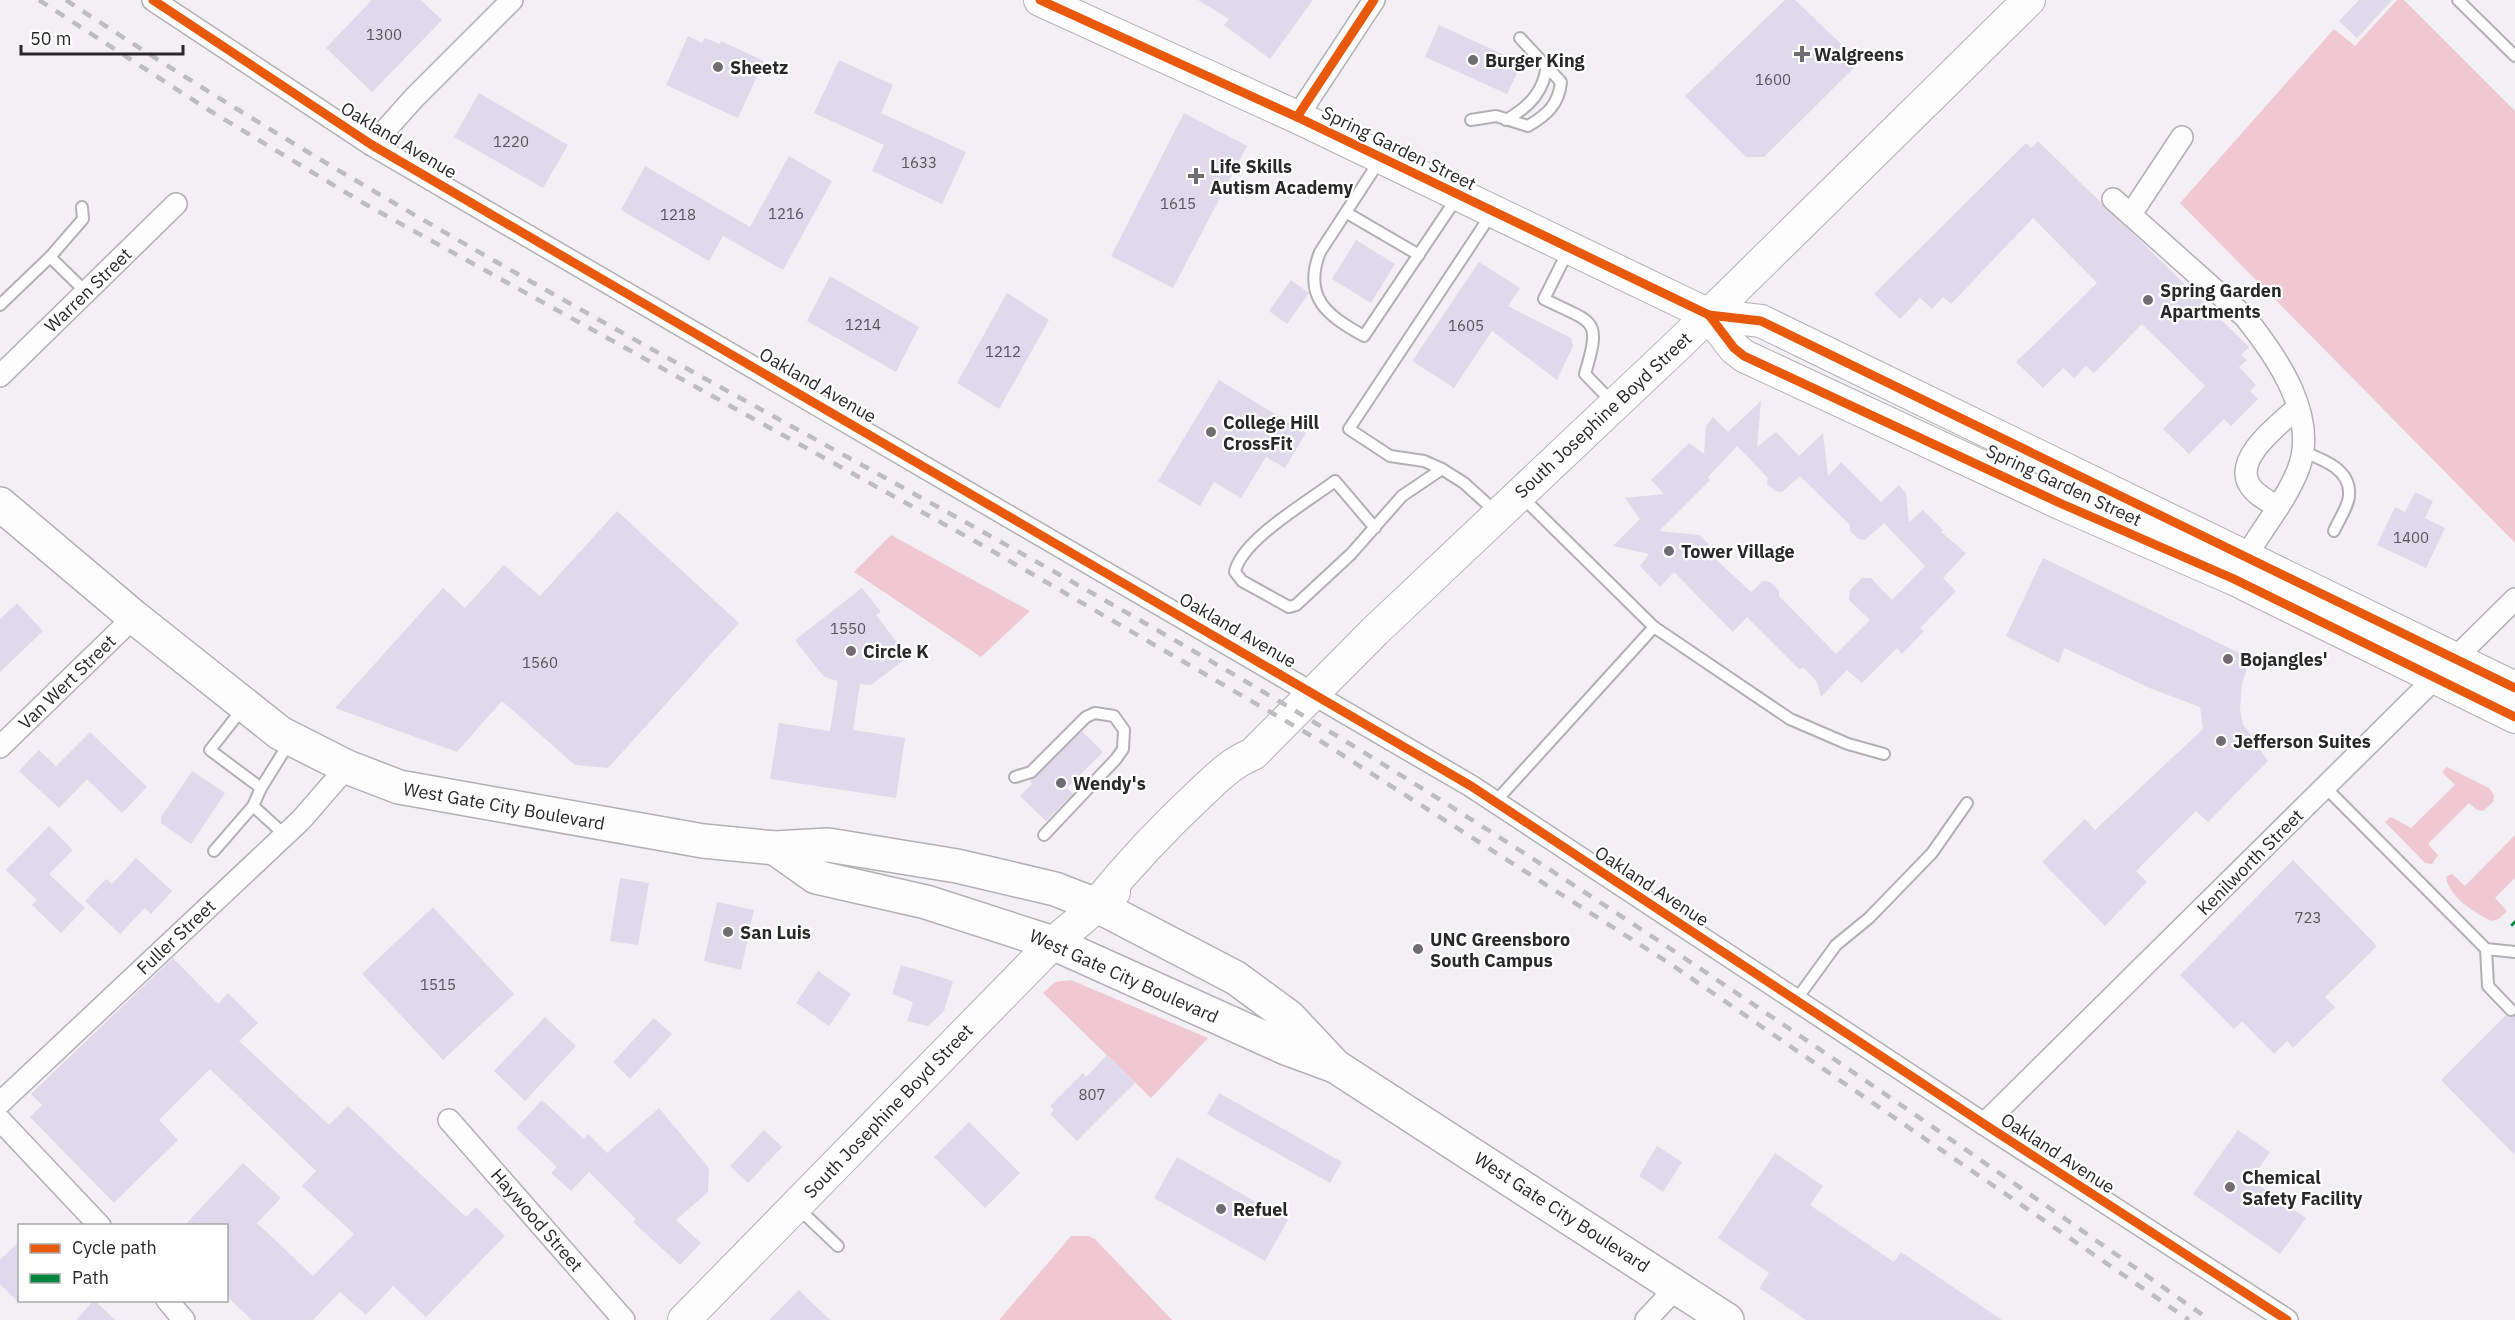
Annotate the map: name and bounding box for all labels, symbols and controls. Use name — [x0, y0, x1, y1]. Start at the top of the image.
scale bar — [21, 18, 183, 56]
house number: 1300 — [366, 25, 402, 44]
text: 50 m — [30, 27, 72, 50]
place label: Walgreens — [1814, 43, 1904, 66]
marker: Walgreens — [1795, 47, 1809, 61]
place label: Burger King — [1485, 49, 1585, 72]
marker: Burger King — [1466, 53, 1480, 67]
place label: Sheetz — [730, 56, 788, 79]
marker: Sheetz — [711, 60, 725, 74]
house number: 1600 — [1755, 70, 1791, 89]
street label: Oakland Avenue — [337, 96, 461, 184]
street label: Spring Garden Street — [1318, 101, 1480, 195]
house number: 1220 — [493, 132, 529, 151]
house number: 1633 — [901, 153, 937, 172]
place label: Life Skills Autism Academy — [1210, 155, 1353, 199]
marker: Life Skills Autism Academy — [1187, 167, 1205, 185]
house number: 1615 — [1160, 194, 1196, 213]
house number: 1216 — [768, 204, 804, 223]
house number: 1218 — [660, 205, 696, 224]
street label: Warren Street — [40, 243, 136, 337]
place label: Spring Garden Apartments — [2160, 279, 2282, 323]
marker: Spring Garden Apartments — [2141, 293, 2155, 307]
house number: 1214 — [845, 315, 881, 334]
house number: 1605 — [1448, 316, 1484, 335]
street label: South Josephine Boyd Street — [1510, 327, 1696, 503]
street label: Oakland Avenue — [755, 342, 881, 428]
house number: 1212 — [985, 342, 1021, 361]
place label: College Hill CrossFit — [1223, 411, 1319, 455]
marker: College Hill CrossFit — [1204, 425, 1218, 439]
street label: Spring Garden Street — [1983, 439, 2145, 531]
house number: 1400 — [2393, 528, 2429, 547]
place label: Tower Village — [1681, 540, 1795, 563]
marker: Tower Village — [1662, 544, 1676, 558]
street label: Oakland Avenue — [1175, 587, 1301, 673]
house number: 1550 — [830, 619, 866, 638]
street label: Van Wert Street — [13, 630, 121, 734]
place label: Circle K — [863, 640, 929, 663]
marker: Circle K — [844, 644, 858, 658]
place label: Bojangles' — [2240, 648, 2328, 671]
marker: Bojangles' — [2221, 652, 2235, 666]
house number: 1560 — [522, 653, 558, 672]
place label: Jefferson Suites — [2233, 730, 2371, 753]
marker: Jefferson Suites — [2214, 734, 2228, 748]
place label: Wendy's — [1073, 772, 1146, 795]
marker: Wendy's — [1054, 776, 1068, 790]
street label: West Gate City Boulevard — [401, 777, 607, 835]
street label: Kenilworth Street — [2192, 804, 2308, 920]
street label: Oakland Avenue — [1591, 841, 1713, 931]
street label: Fuller Street — [132, 895, 220, 979]
house number: 723 — [2294, 908, 2322, 927]
place label: San Luis — [740, 921, 811, 944]
street label: West Gate City Boulevard — [1026, 924, 1222, 1028]
marker: San Luis — [721, 925, 735, 939]
place label: UNC Greensboro South Campus — [1430, 928, 1570, 972]
marker: UNC Greensboro South Campus — [1411, 942, 1425, 956]
house number: 1515 — [420, 975, 456, 994]
street label: South Josephine Boyd Street — [799, 1019, 977, 1203]
house number: 807 — [1078, 1085, 1106, 1104]
street label: Oakland Avenue — [1997, 1108, 2119, 1198]
street label: West Gate City Boulevard — [1470, 1147, 1654, 1277]
street label: Haywood Street — [486, 1164, 588, 1276]
place label: Chemical Safety Facility — [2242, 1166, 2363, 1210]
marker: Chemical Safety Facility — [2223, 1180, 2237, 1194]
place label: Refuel — [1233, 1198, 1288, 1221]
marker: Refuel — [1214, 1202, 1228, 1216]
legend — [18, 1224, 228, 1302]
text: Cycle path — [72, 1236, 157, 1259]
text: Path — [72, 1266, 109, 1289]

